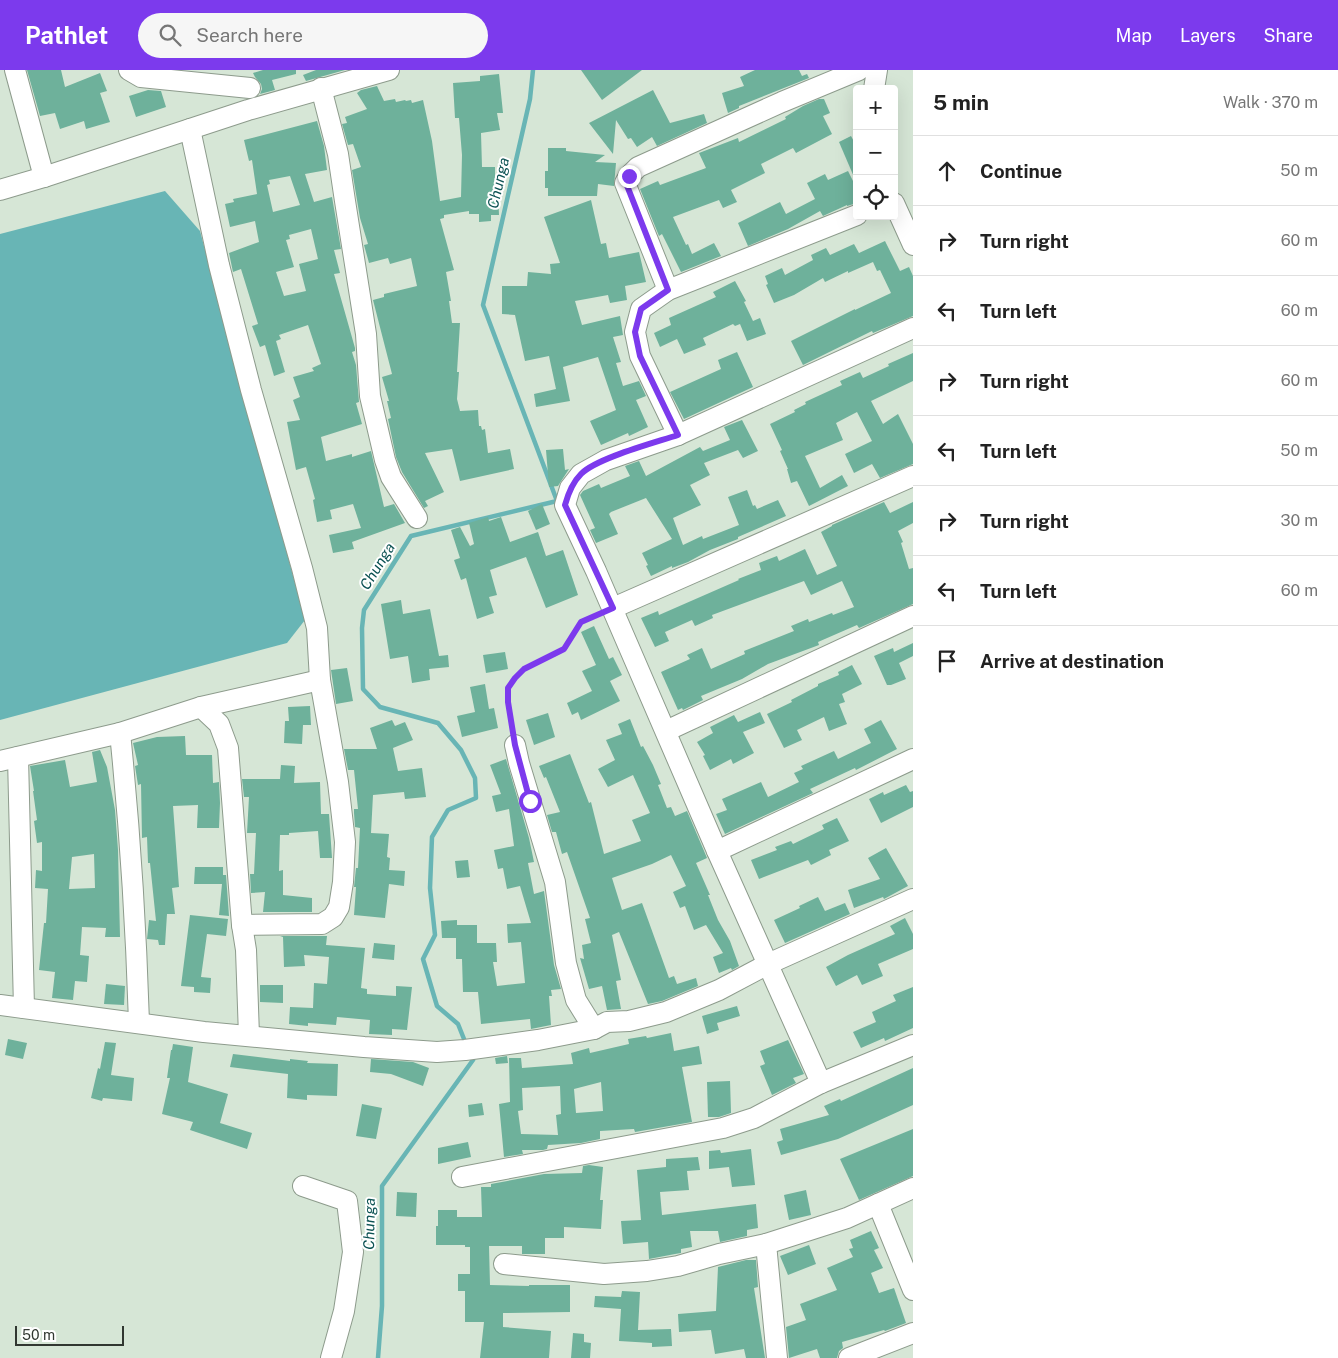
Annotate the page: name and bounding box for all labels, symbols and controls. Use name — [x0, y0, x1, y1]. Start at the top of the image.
search box — [138, 13, 488, 58]
text: Pathlet — [25, 21, 108, 49]
icon: search — [156, 21, 184, 49]
text: Search here — [196, 24, 303, 46]
text: Map — [1116, 25, 1152, 46]
text: Layers — [1180, 25, 1236, 46]
text: Share — [1264, 25, 1313, 46]
map controls — [853, 85, 898, 220]
button: + — [853, 85, 898, 130]
text: 5 min — [933, 90, 989, 115]
text: Walk · 370 m — [1223, 93, 1318, 112]
button: − — [853, 130, 898, 175]
water label: Chunga — [484, 156, 512, 210]
icon: ahead — [933, 157, 961, 185]
text: Continue — [980, 160, 1062, 182]
text: 50 m — [1280, 161, 1318, 180]
route end — [618, 165, 641, 188]
button: locate — [853, 175, 898, 220]
icon: right — [933, 227, 961, 255]
text: Turn right — [980, 230, 1069, 252]
text: 60 m — [1281, 231, 1318, 250]
icon: left — [933, 297, 961, 325]
text: Turn left — [980, 300, 1057, 322]
text: 60 m — [1281, 301, 1318, 320]
icon: right — [933, 367, 961, 395]
text: Turn right — [980, 370, 1069, 392]
text: 60 m — [1281, 371, 1318, 390]
icon: left — [933, 437, 961, 465]
text: Turn left — [980, 440, 1057, 462]
text: 50 m — [1280, 441, 1318, 460]
icon: right — [933, 507, 961, 535]
text: Turn right — [980, 510, 1069, 532]
text: 30 m — [1281, 511, 1318, 530]
water label: Chunga — [356, 539, 398, 593]
icon: left — [933, 577, 961, 605]
text: Turn left — [980, 580, 1057, 602]
text: 60 m — [1281, 581, 1318, 600]
icon: arrive — [933, 647, 961, 675]
text: Arrive at destination — [980, 650, 1164, 672]
route start — [519, 790, 542, 813]
water label: Chunga — [360, 1198, 378, 1250]
scale bar — [15, 1323, 124, 1346]
text: 50 m — [22, 1327, 55, 1343]

